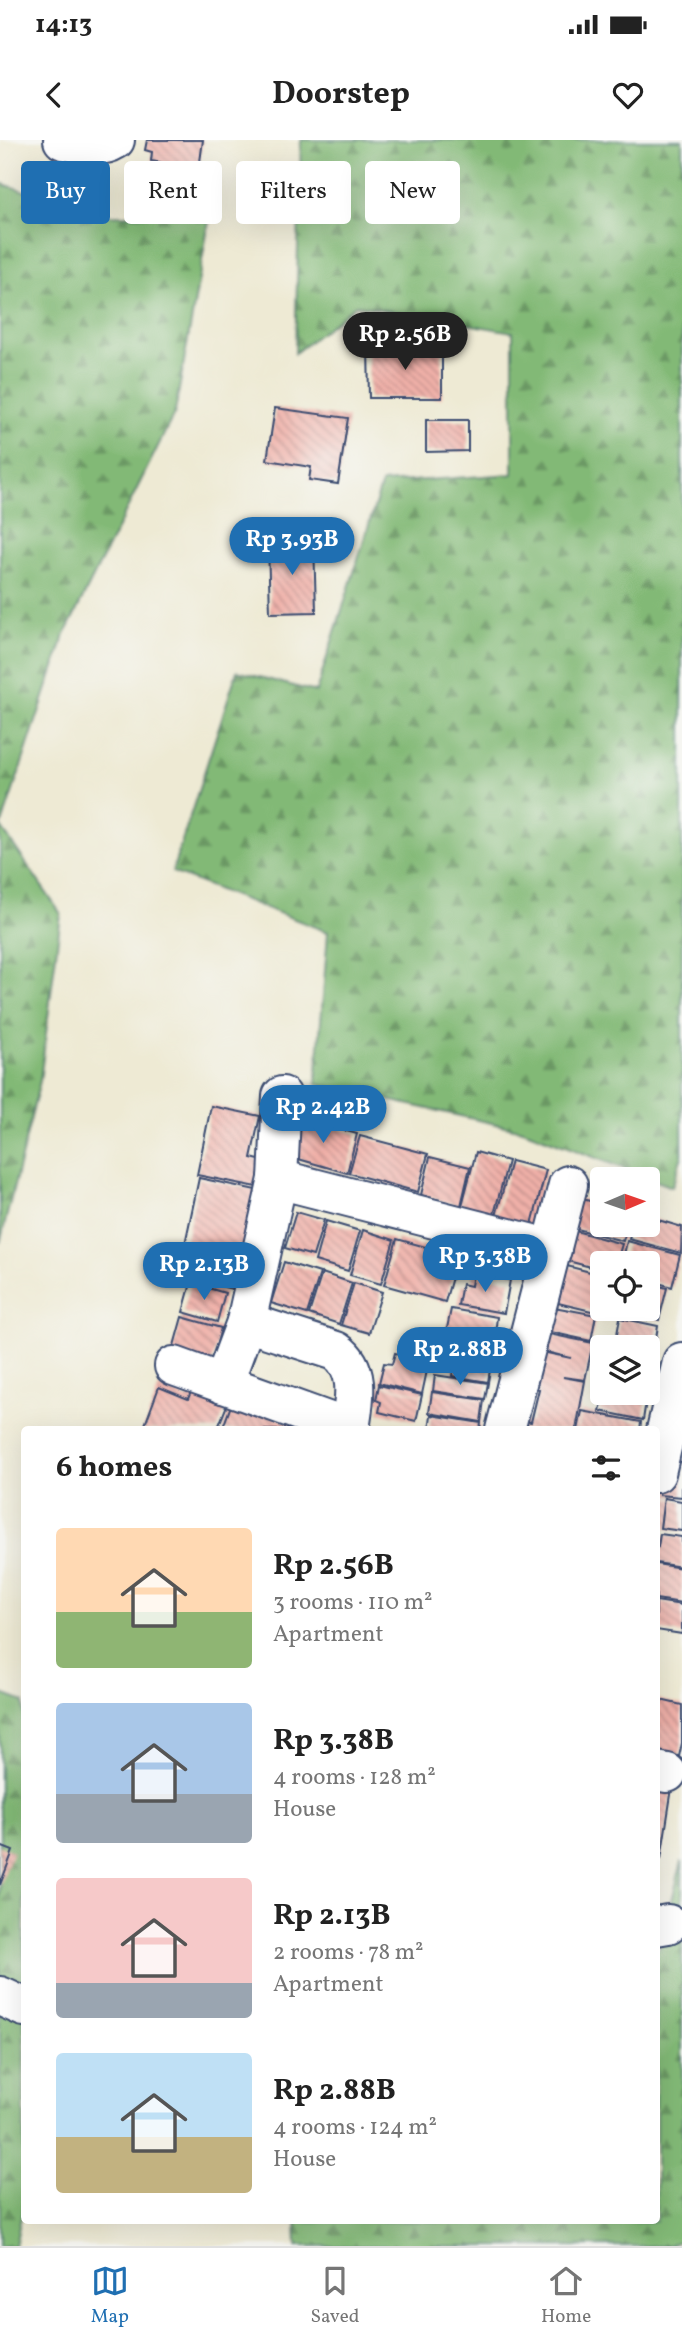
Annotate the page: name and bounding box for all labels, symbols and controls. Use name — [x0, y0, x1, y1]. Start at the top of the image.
text: 14:13 — [35, 7, 92, 43]
text: Doorstep — [272, 73, 410, 117]
icon: back — [35, 76, 73, 114]
icon: heart — [609, 76, 647, 114]
chip: Buy — [21, 161, 110, 224]
chip: Rent — [124, 161, 222, 224]
chip: Filters — [236, 161, 351, 224]
chip: New — [365, 161, 460, 224]
pin: Rp 2.56B — [333, 313, 477, 372]
text: Rp 2.56B — [359, 319, 451, 351]
pin: Rp 3.93B — [220, 518, 364, 577]
text: Rp 3.93B — [245, 524, 339, 556]
pin: Rp 2.42B — [251, 1086, 395, 1145]
text: Rp 2.42B — [275, 1092, 371, 1124]
north arrow — [590, 1167, 660, 1237]
map controls — [590, 1167, 660, 1405]
pin: Rp 3.38B — [413, 1234, 557, 1294]
text: Rp 3.38B — [439, 1241, 531, 1273]
pin: Rp 2.13B — [132, 1242, 276, 1302]
text: Rp 2.13B — [159, 1249, 249, 1281]
button: locate — [590, 1251, 660, 1321]
pin: Rp 2.88B — [388, 1328, 532, 1387]
text: Rp 2.88B — [413, 1334, 507, 1366]
button: layers — [590, 1335, 660, 1405]
text: 6 homes — [56, 1447, 172, 1489]
icon: filters — [587, 1449, 625, 1487]
text: Rp 2.56B — [273, 1545, 394, 1587]
icon: home — [112, 1556, 196, 1640]
text: 3 rooms · 110 m² — [273, 1587, 433, 1619]
text: Apartment — [273, 1619, 384, 1651]
text: Rp 3.38B — [273, 1720, 394, 1762]
icon: home — [112, 1731, 196, 1815]
text: 4 rooms · 128 m² — [273, 1762, 436, 1794]
text: House — [273, 1794, 336, 1826]
text: Rp 2.13B — [273, 1895, 391, 1937]
icon: home — [112, 1906, 196, 1990]
text: 2 rooms · 78 m² — [273, 1937, 424, 1969]
text: Apartment — [273, 1969, 384, 2001]
text: Rp 2.88B — [273, 2070, 396, 2112]
icon: home — [112, 2081, 196, 2165]
text: 4 rooms · 124 m² — [273, 2112, 437, 2144]
text: House — [273, 2144, 336, 2176]
tab: Map — [91, 2262, 129, 2330]
tab: Saved — [310, 2262, 359, 2330]
tab: Home — [541, 2262, 591, 2330]

